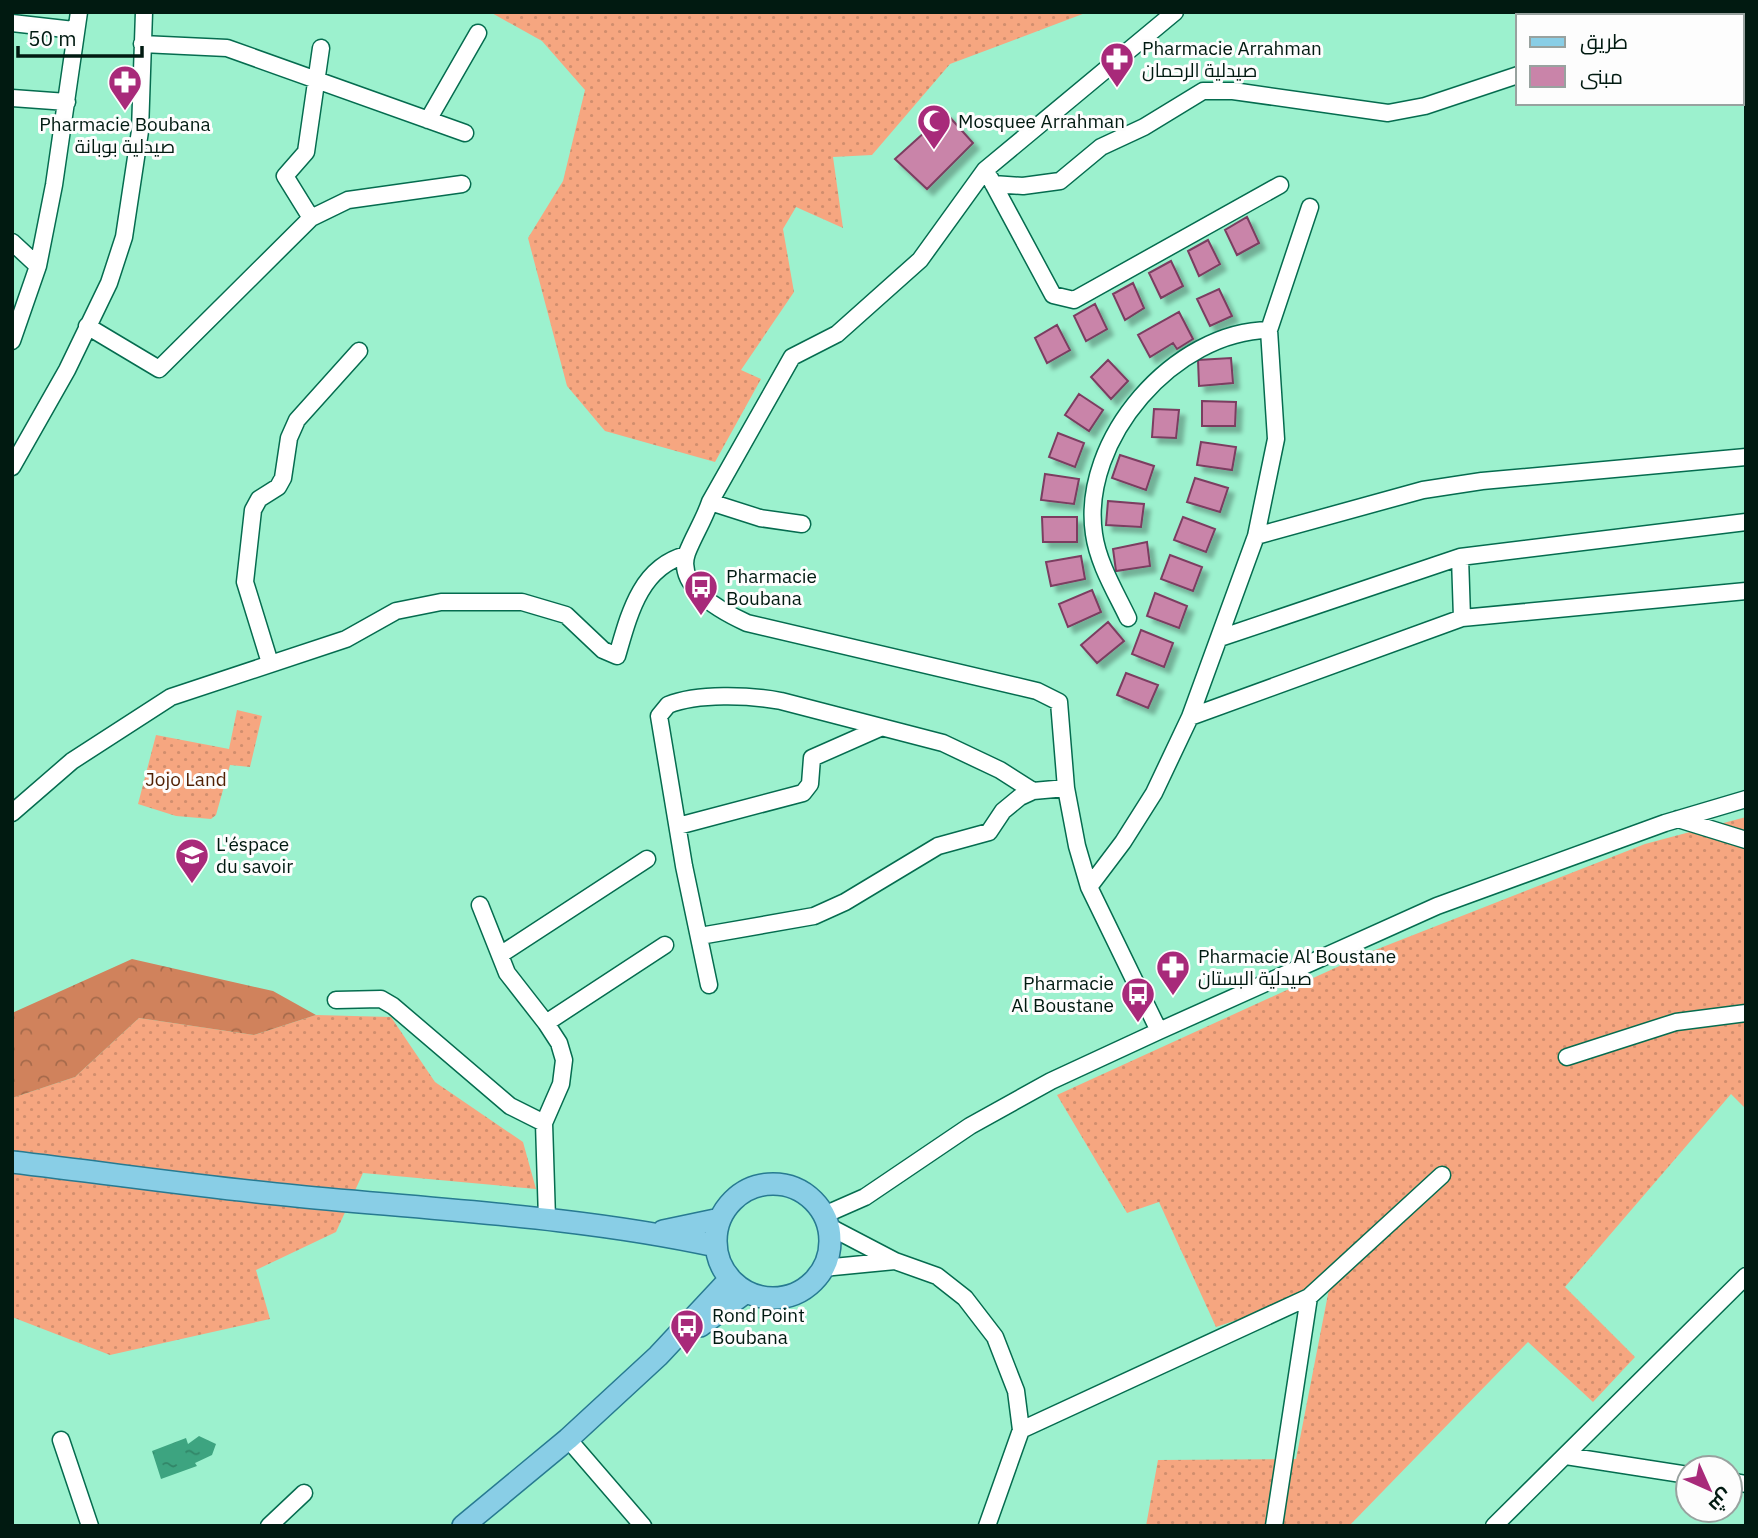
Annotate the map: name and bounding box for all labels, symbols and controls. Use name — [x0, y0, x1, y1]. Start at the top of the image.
scale bar — [18, 14, 142, 58]
legend — [1516, 14, 1744, 105]
text: 50 m — [28, 24, 77, 52]
text: طريق — [1580, 27, 1628, 55]
place label: Pharmacie Arrahman صيدلية الرحمان — [1142, 36, 1322, 82]
pharmacy icon: Pharmacie Arrahman صيدلية الرحمان — [1098, 40, 1136, 89]
text: مبنى — [1580, 62, 1623, 90]
pharmacy icon: Pharmacie Boubana صيدلية بوبانة — [106, 63, 144, 112]
mosque icon: Mosquee Arrahman — [915, 102, 953, 151]
place label: Mosquee Arrahman — [958, 109, 1125, 133]
place label: Pharmacie Boubana صيدلية بوبانة — [39, 112, 211, 158]
place label: Pharmacie Boubana — [726, 564, 817, 610]
bus stop icon: Pharmacie Boubana — [682, 568, 720, 617]
park label: Jojo Land — [145, 767, 227, 791]
place label: L'éspace du savoir — [216, 832, 293, 878]
school or university icon: L'éspace du savoir — [173, 836, 211, 885]
place label: Pharmacie Al Boustane صيدلية البستان — [1198, 944, 1396, 990]
pharmacy icon: Pharmacie Al Boustane صيدلية البستان — [1154, 948, 1192, 997]
place label: Pharmacie Al Boustane — [1011, 971, 1114, 1017]
bus stop icon: Pharmacie Al Boustane — [1119, 975, 1157, 1024]
place label: Rond Point Boubana — [712, 1303, 805, 1349]
bus stop icon: Rond Point Boubana — [668, 1307, 706, 1356]
north arrow — [1674, 1454, 1744, 1524]
text: ش — [1704, 1484, 1738, 1518]

